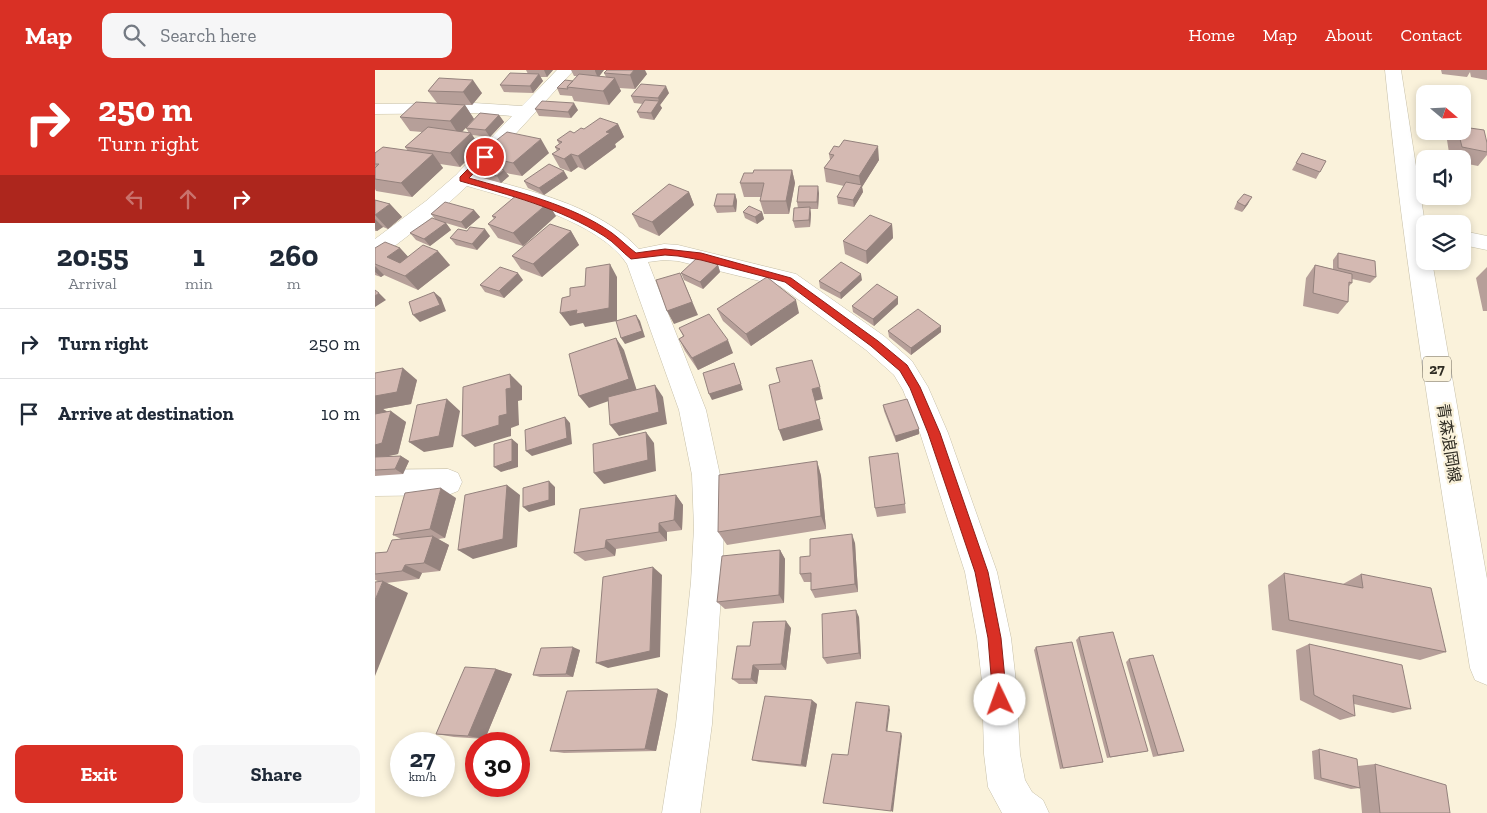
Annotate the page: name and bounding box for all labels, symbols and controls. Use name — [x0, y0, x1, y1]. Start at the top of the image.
search box — [102, 13, 452, 58]
text: Map — [25, 21, 72, 50]
icon: search — [120, 21, 148, 49]
text: Search here — [160, 24, 257, 47]
text: Home — [1188, 24, 1235, 46]
text: Map — [1263, 24, 1297, 46]
text: About — [1325, 24, 1372, 46]
text: Contact — [1400, 24, 1462, 46]
north arrow — [1416, 85, 1471, 140]
map controls — [1416, 85, 1471, 270]
text: 250 m — [98, 88, 192, 130]
icon: right — [15, 90, 80, 155]
text: Turn right — [98, 130, 199, 157]
pin — [464, 136, 506, 178]
icon: arrive — [471, 143, 499, 171]
button: sound — [1416, 150, 1471, 205]
icon: left — [121, 185, 149, 213]
icon: ahead — [174, 185, 202, 213]
icon: right — [227, 185, 255, 213]
button: layers — [1416, 215, 1471, 270]
text: 20:55 — [56, 238, 129, 274]
text: 1 — [193, 238, 205, 274]
text: 260 — [269, 238, 319, 274]
text: Arrival — [68, 274, 117, 293]
text: min — [185, 274, 213, 293]
text: m — [287, 274, 301, 293]
icon: right — [15, 330, 43, 358]
text: Turn right — [58, 332, 148, 355]
text: 250 m — [309, 332, 360, 355]
road number: 27 — [1423, 356, 1451, 382]
icon: arrive — [15, 400, 43, 428]
text: Arrive at destination — [58, 402, 234, 425]
text: 10 m — [321, 402, 360, 425]
street label: 青森浪岡線 — [1433, 402, 1465, 484]
position arrow — [973, 673, 1025, 725]
speed limit sign: 30 — [465, 732, 530, 797]
text: 27 — [410, 743, 435, 773]
button: Exit — [15, 745, 183, 803]
button: Share — [193, 745, 360, 803]
text: km/h — [409, 770, 436, 784]

